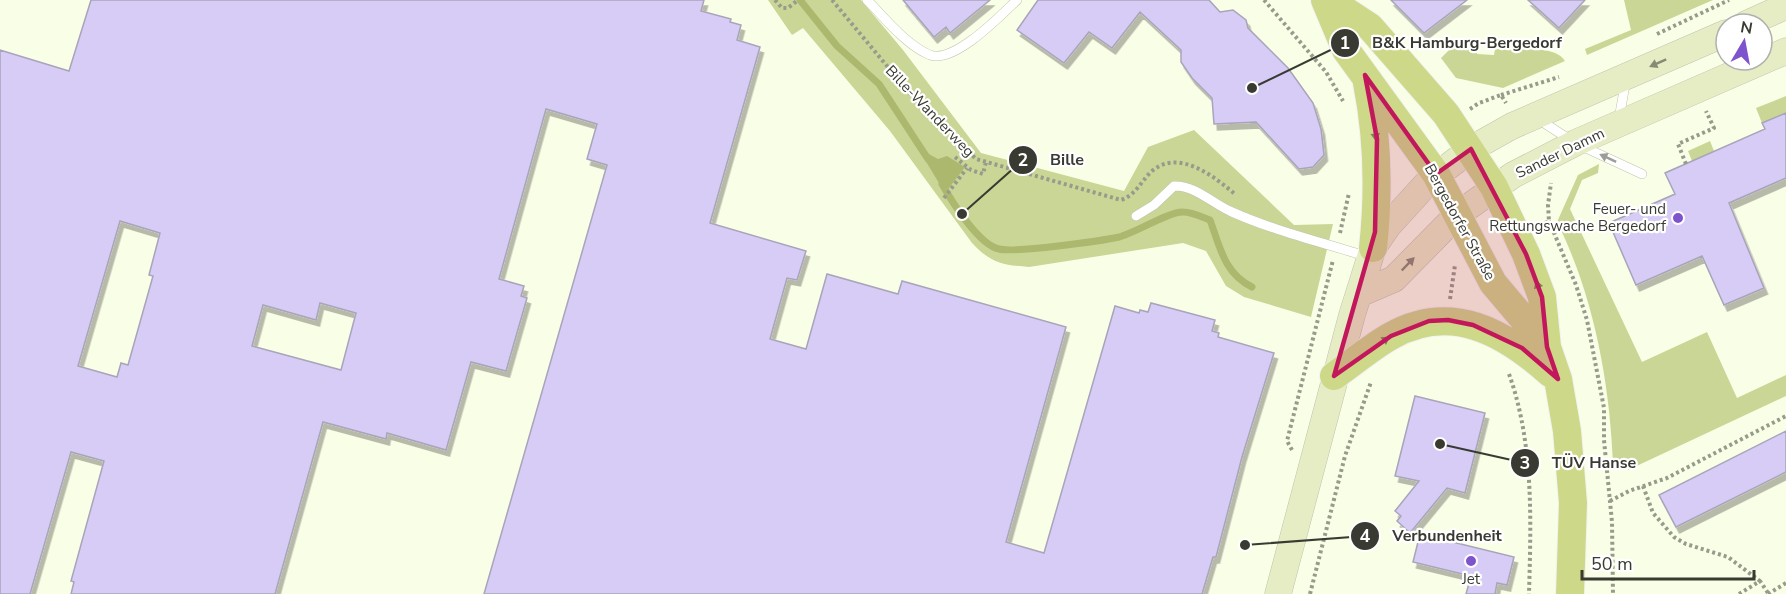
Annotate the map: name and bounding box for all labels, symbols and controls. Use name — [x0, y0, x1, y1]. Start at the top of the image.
north arrow — [1714, 12, 1774, 72]
text: N — [1739, 16, 1754, 40]
callout: B&K Hamburg-Bergedorf — [1330, 26, 1573, 60]
text: 1 — [1340, 31, 1350, 55]
text: B&K Hamburg-Bergedorf — [1372, 32, 1563, 54]
one-way arrow — [1649, 58, 1667, 68]
street label: Bille-Wanderweg — [881, 61, 979, 161]
one-way arrow — [1371, 123, 1380, 142]
street label: Sander Damm — [1512, 123, 1608, 183]
callout: Bille — [1008, 143, 1096, 177]
text: 2 — [1018, 148, 1028, 172]
text: Bille — [1050, 149, 1084, 171]
one-way arrow — [1600, 154, 1617, 163]
street label: Bergedorfer Straße — [1420, 160, 1500, 284]
place label: Feuer- und Rettungswache Bergedorf — [1489, 199, 1667, 236]
marker: Feuer- und Rettungswache Bergedorf — [1671, 211, 1685, 225]
one-way arrow — [1401, 256, 1415, 271]
one-way arrow — [1533, 280, 1543, 298]
one-way arrow — [1374, 337, 1389, 349]
callout: TÜV Hanse — [1510, 446, 1648, 480]
text: 3 — [1520, 451, 1530, 475]
text: TÜV Hanse — [1552, 452, 1637, 474]
callout: Verbundenheit — [1350, 519, 1513, 553]
text: 4 — [1360, 524, 1371, 548]
text: Verbundenheit — [1391, 525, 1503, 547]
scale bar — [1582, 543, 1754, 581]
text: 50 m — [1591, 552, 1633, 576]
marker: Jet — [1464, 554, 1478, 568]
place label: Jet — [1461, 569, 1481, 589]

